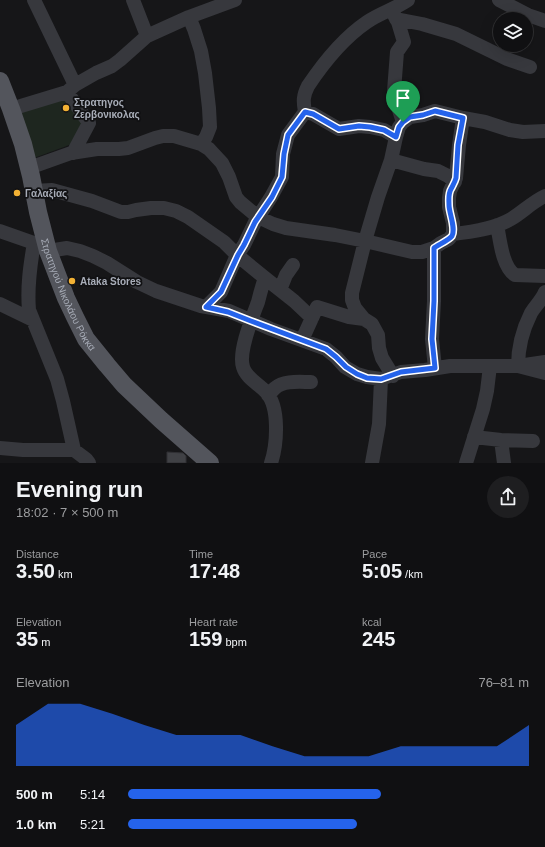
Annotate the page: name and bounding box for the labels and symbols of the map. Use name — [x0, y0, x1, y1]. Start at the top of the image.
pin — [386, 81, 420, 122]
place label: Στρατηγος Ζερβονικολας — [74, 97, 140, 121]
marker: Στρατηγος Ζερβονικολας — [61, 103, 71, 113]
marker: Γαλαξίας — [12, 188, 22, 198]
place label: Γαλαξίας — [25, 188, 67, 200]
street label: Στρατηγού Νικολάου Ρόκκα — [39, 237, 98, 353]
marker: Ataka Stores — [67, 276, 77, 286]
place label: Ataka Stores — [80, 276, 142, 287]

